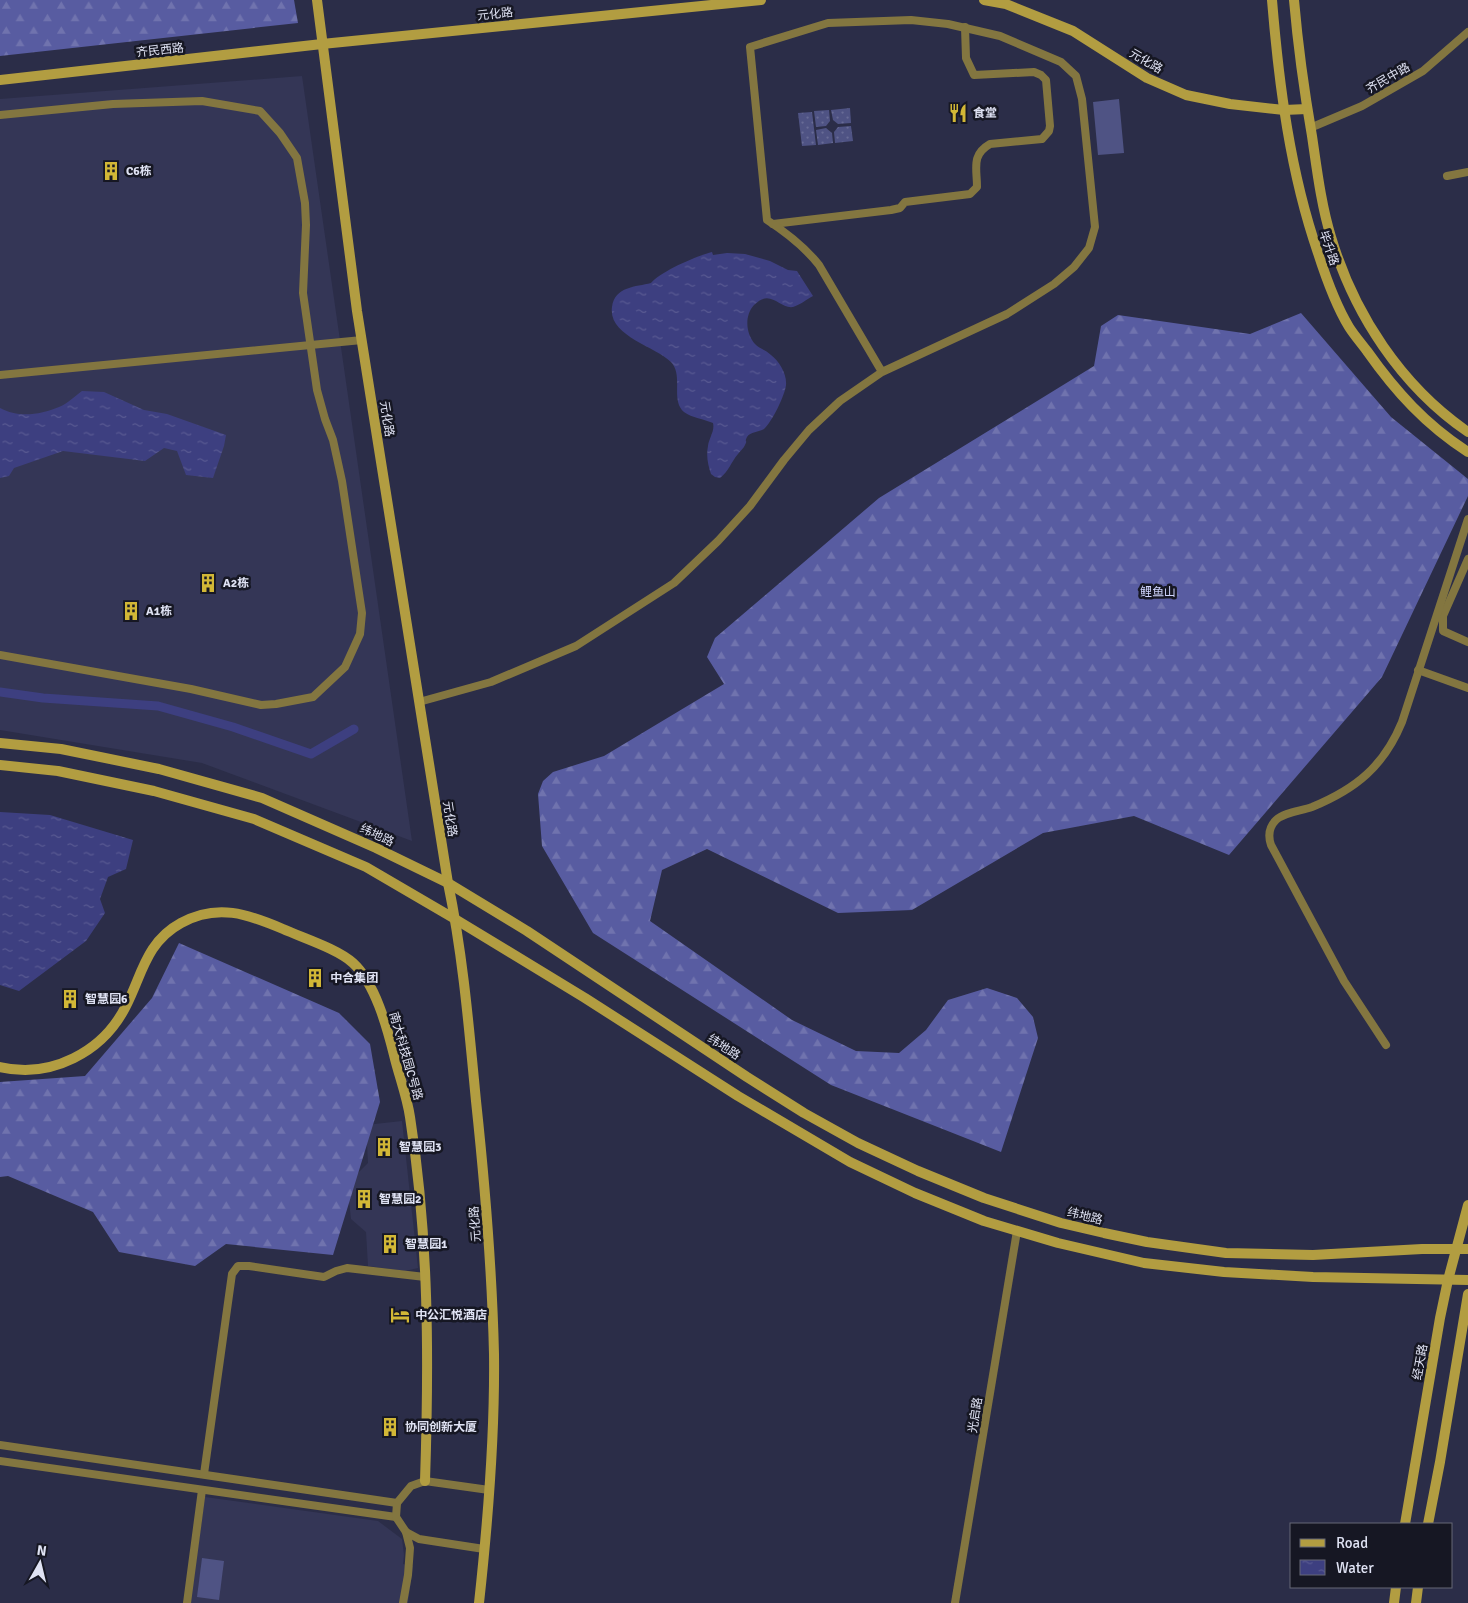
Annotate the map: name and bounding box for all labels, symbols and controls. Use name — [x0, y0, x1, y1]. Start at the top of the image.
street label: 元化路 — [476, 5, 514, 24]
street label: 齐民西路 — [135, 41, 185, 60]
street label: 元化路 — [1126, 46, 1165, 77]
street label: 齐民中路 — [1364, 60, 1413, 97]
restaurant icon: 食堂 — [947, 102, 969, 124]
place label: 食堂 — [973, 106, 997, 121]
building icon: C6栋 — [100, 160, 122, 182]
place label: C6栋 — [126, 164, 152, 179]
street label: 毕升路 — [1316, 229, 1341, 268]
street label: 元化路 — [376, 400, 397, 438]
building icon: A2栋 — [197, 572, 219, 594]
place label: A2栋 — [223, 576, 249, 591]
park label: 鲤鱼山 — [1140, 585, 1176, 600]
building icon: A1栋 — [120, 600, 142, 622]
place label: A1栋 — [146, 604, 172, 619]
street label: 元化路 — [439, 800, 460, 838]
street label: 纬地路 — [357, 821, 396, 850]
building icon: 中合集团 — [304, 967, 326, 989]
place label: 中合集团 — [330, 971, 378, 986]
building icon: 智慧园6 — [59, 988, 81, 1010]
place label: 智慧园6 — [85, 992, 128, 1007]
street label: 南大科技园C号路 — [386, 1010, 425, 1102]
street label: 纬地路 — [705, 1031, 743, 1064]
building icon: 智慧园3 — [373, 1136, 395, 1158]
place label: 智慧园3 — [399, 1140, 441, 1155]
building icon: 智慧园2 — [353, 1188, 375, 1210]
place label: 智慧园2 — [379, 1192, 421, 1207]
street label: 元化路 — [467, 1205, 484, 1242]
street label: 纬地路 — [1066, 1205, 1104, 1228]
building icon: 智慧园1 — [379, 1233, 401, 1255]
place label: 智慧园1 — [405, 1237, 448, 1252]
hotel icon: 中公汇悦酒店 — [389, 1304, 411, 1326]
place label: 中公汇悦酒店 — [415, 1308, 487, 1323]
street label: 经天路 — [1410, 1343, 1431, 1381]
street label: 光启路 — [965, 1396, 986, 1434]
building icon: 协同创新大厦 — [379, 1416, 401, 1438]
place label: 协同创新大厦 — [405, 1420, 477, 1435]
legend — [1290, 1523, 1453, 1588]
text: Road — [1336, 1534, 1368, 1552]
north arrow — [15, 1538, 65, 1588]
text: N — [36, 1542, 48, 1560]
text: Water — [1336, 1559, 1374, 1577]

